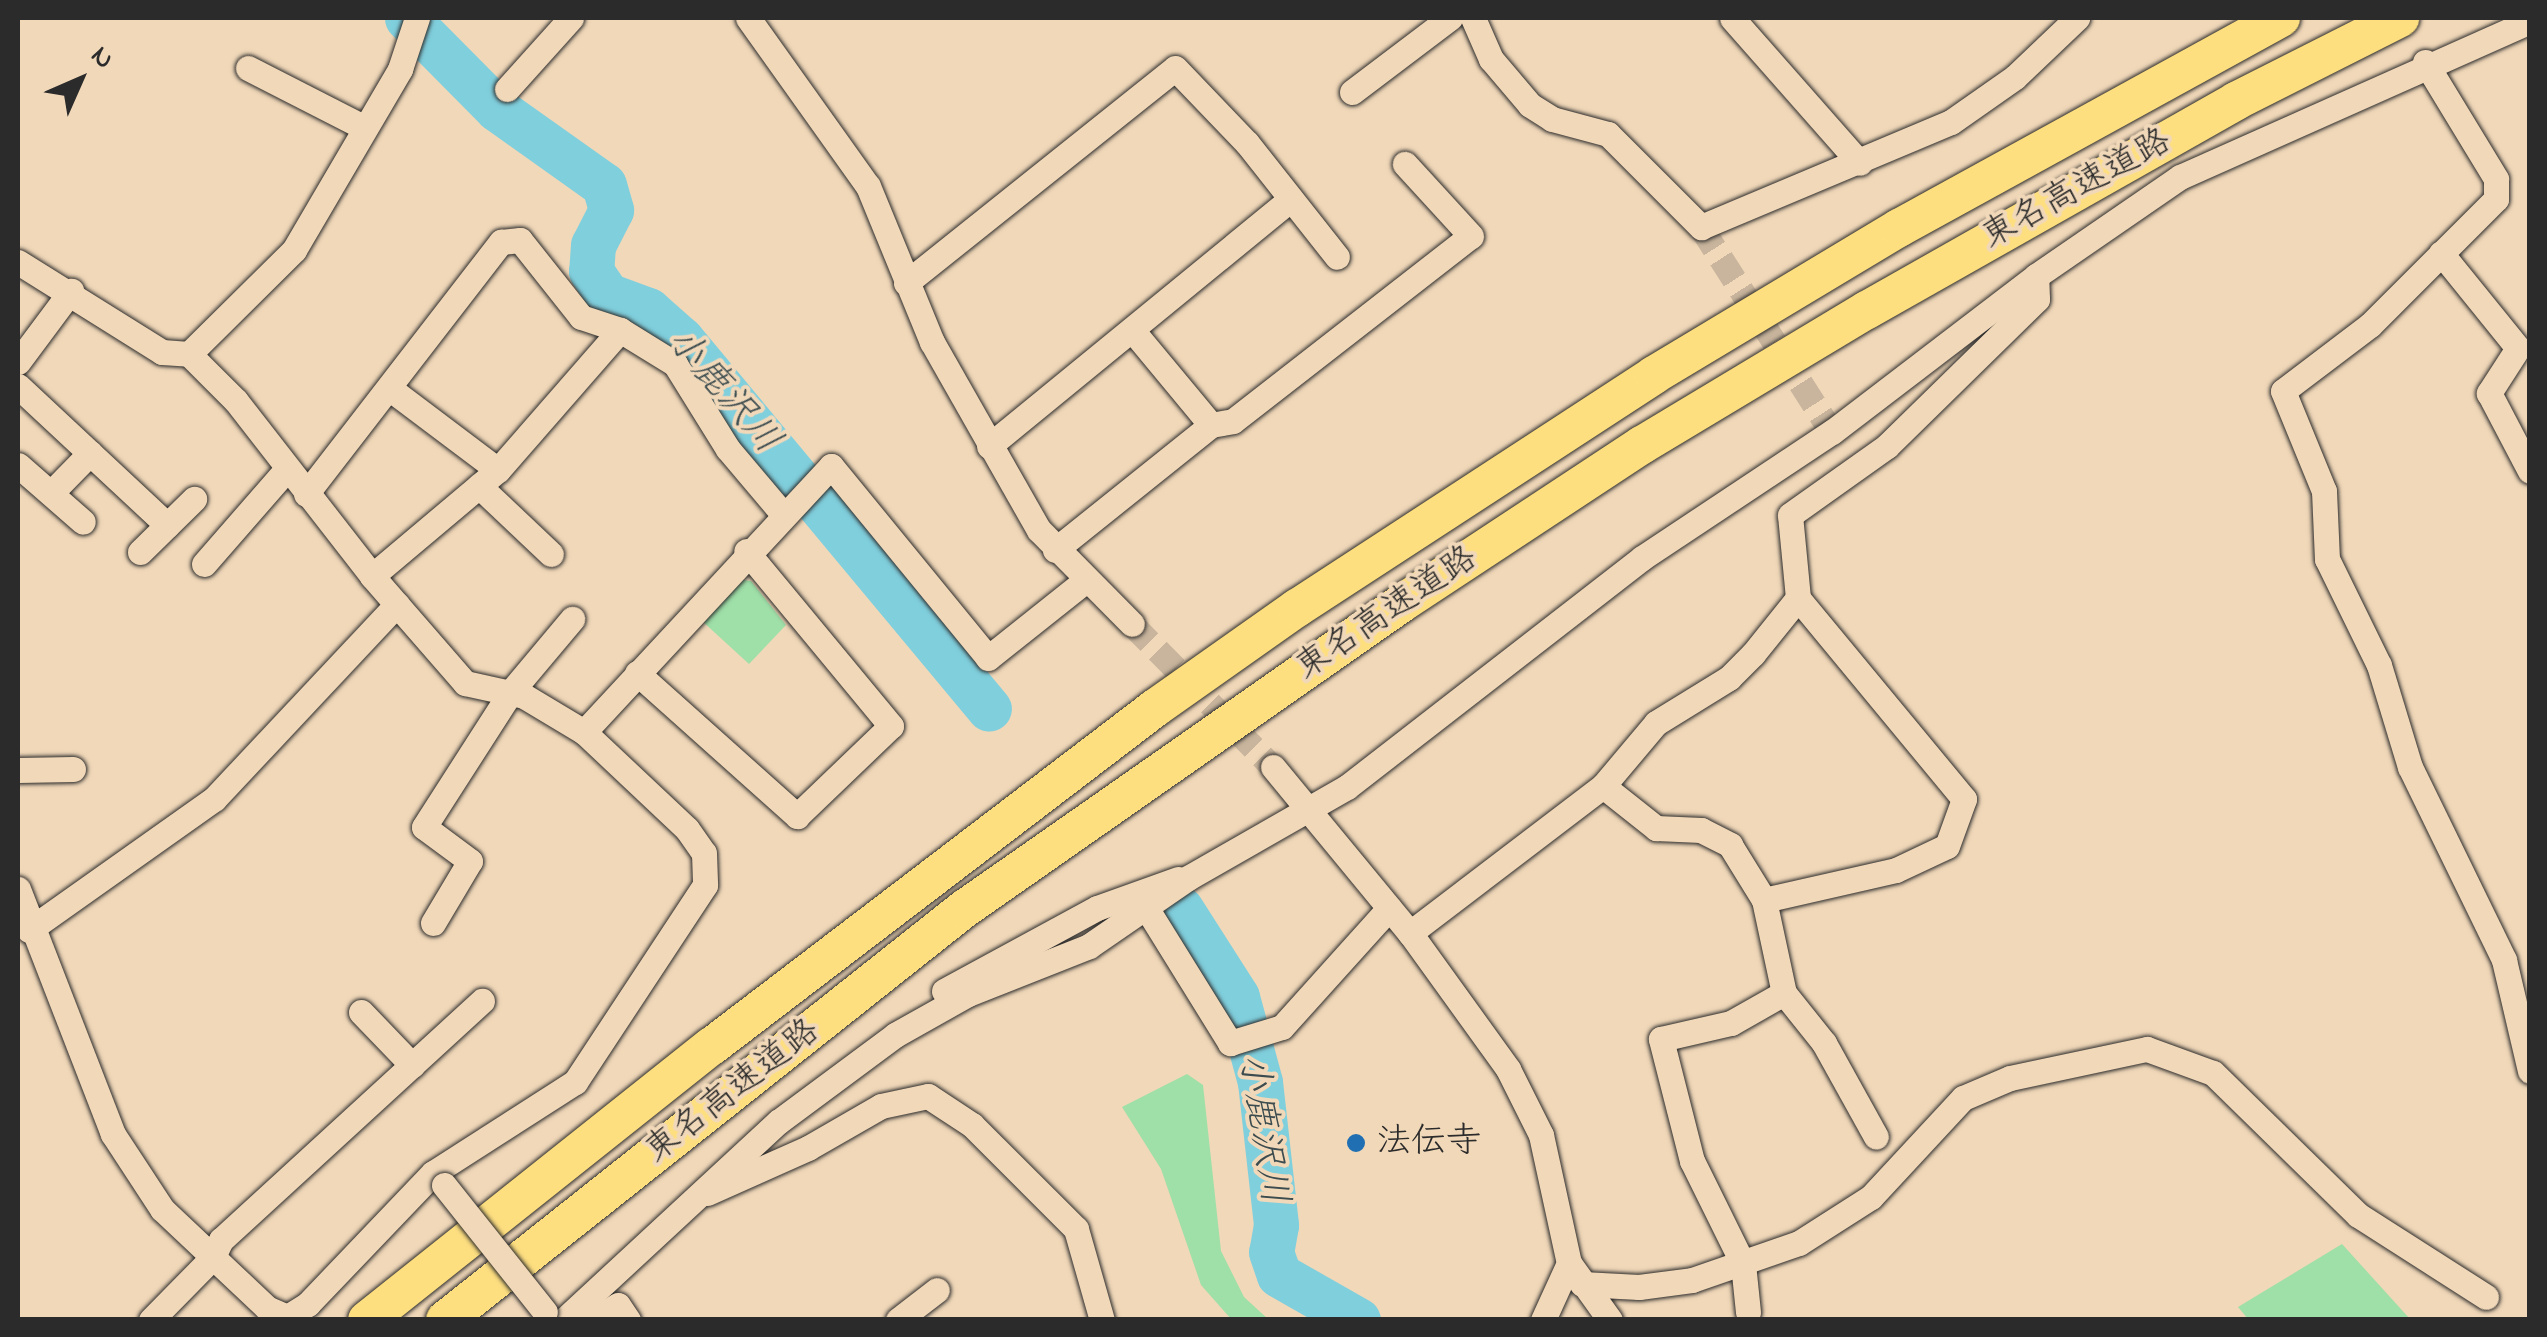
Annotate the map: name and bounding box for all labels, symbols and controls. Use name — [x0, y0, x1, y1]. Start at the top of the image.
north arrow — [30, 30, 130, 130]
text: N — [80, 37, 123, 80]
street label: 東名高速道路 — [1975, 121, 2179, 259]
water label: 小鹿沢川 — [655, 320, 789, 464]
street label: 東名高速道路 — [1288, 538, 1486, 690]
street label: 東名高速道路 — [637, 1011, 829, 1173]
water label: 小鹿沢川 — [1227, 1050, 1295, 1208]
place label: 法伝寺 — [1376, 1122, 1481, 1164]
marker: 法伝寺 — [1345, 1132, 1367, 1154]

